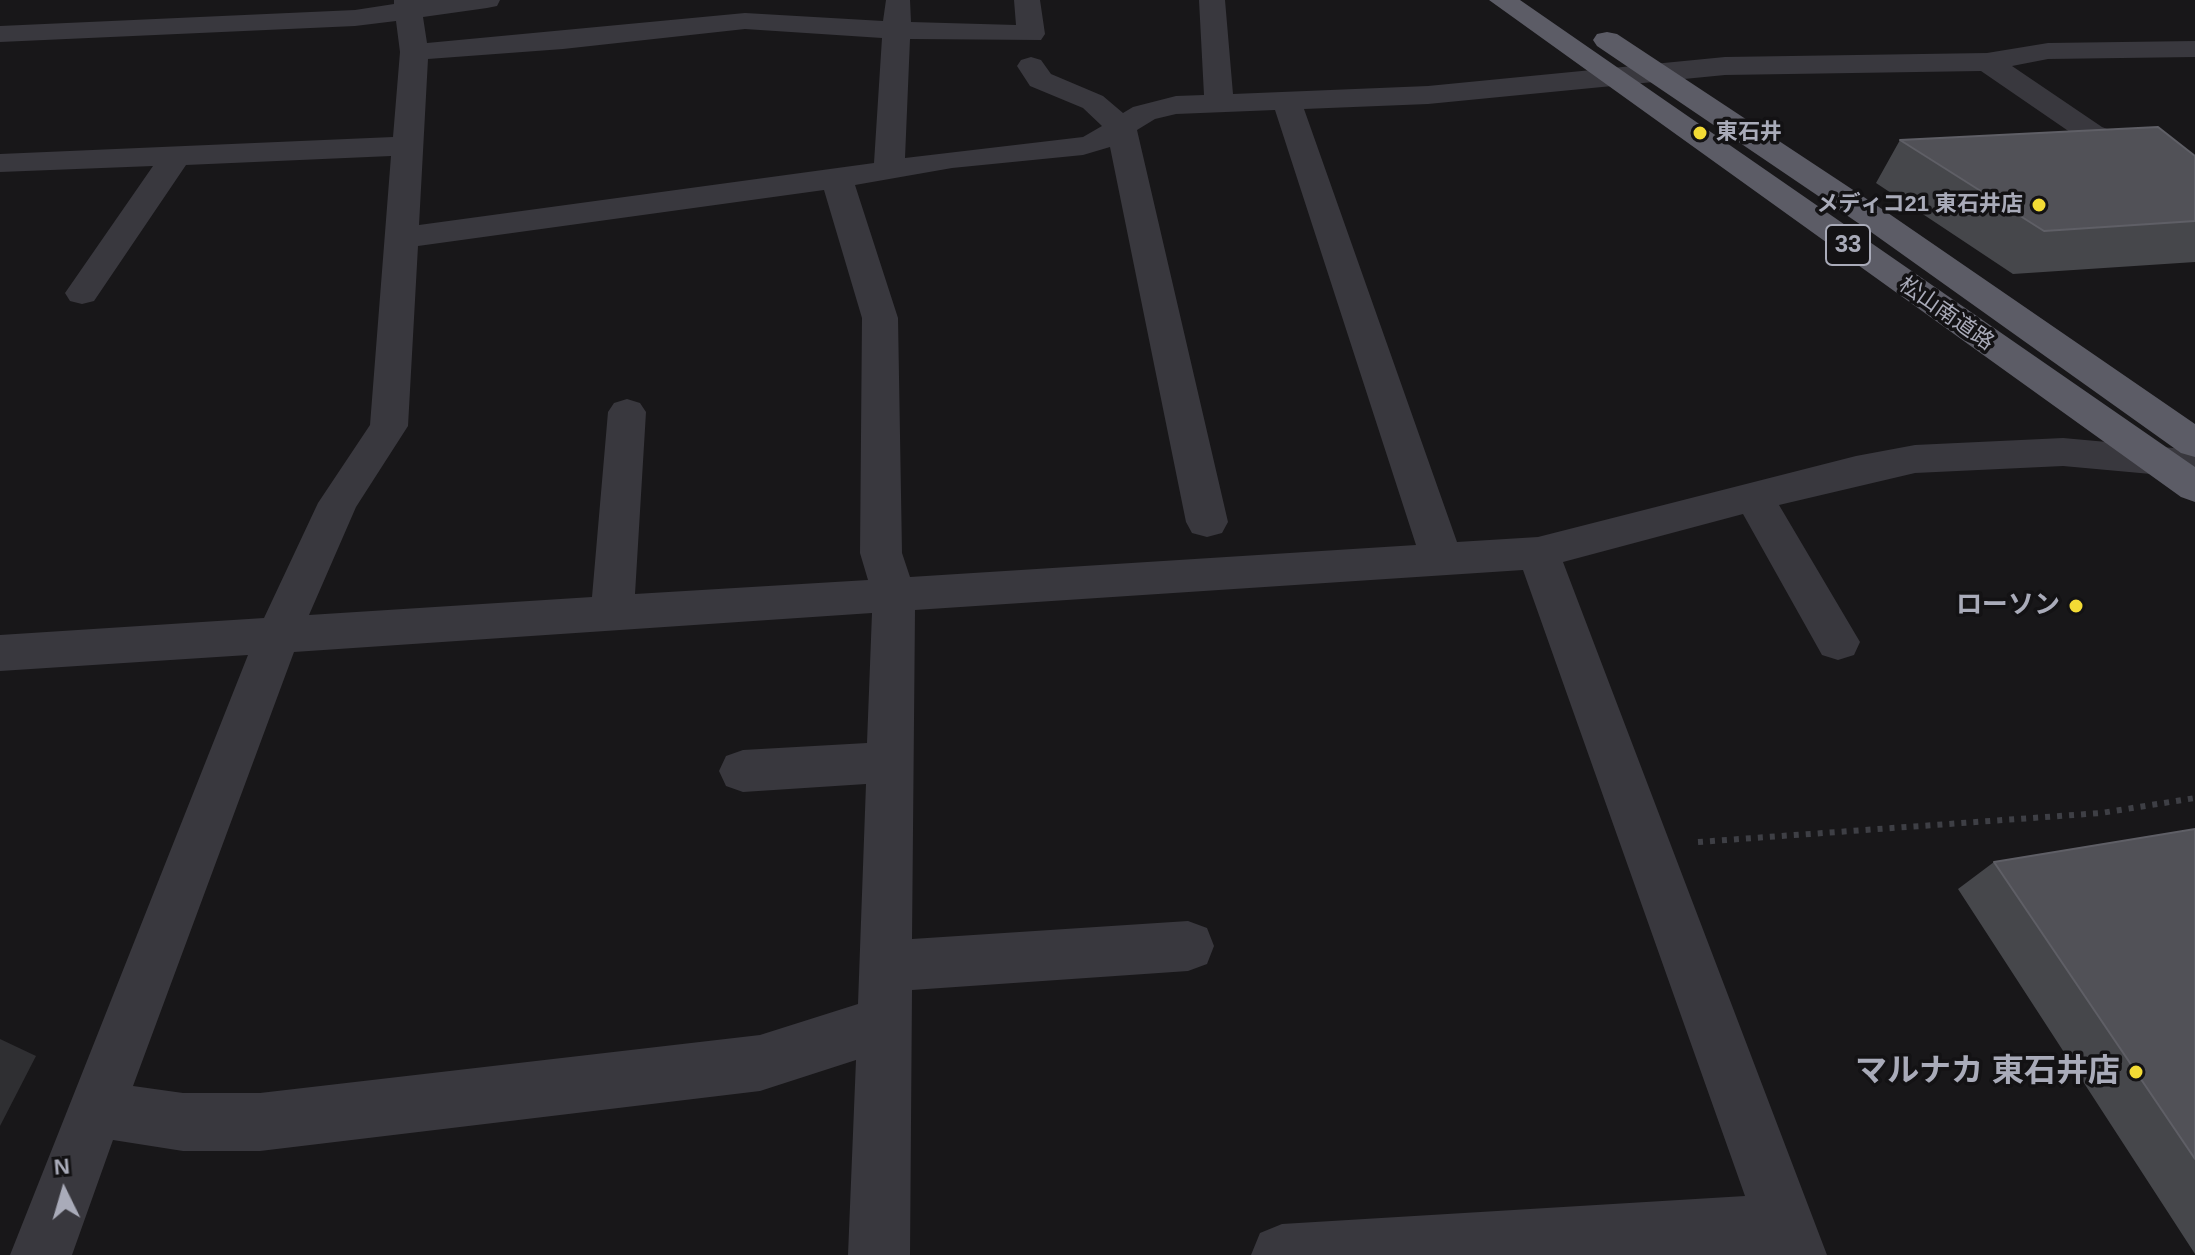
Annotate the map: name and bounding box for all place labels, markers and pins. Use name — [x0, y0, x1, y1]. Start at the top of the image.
place label: 東石井 — [1716, 120, 1782, 146]
marker: 東石井 — [1691, 124, 1709, 142]
place label: メディコ21 東石井店 — [1816, 192, 2023, 218]
marker: メディコ21 東石井店 — [2030, 196, 2048, 214]
place label: ローソン — [1956, 590, 2060, 622]
marker: ローソン — [2067, 597, 2085, 615]
place label: マルナカ 東石井店 — [1855, 1053, 2120, 1091]
marker: マルナカ 東石井店 — [2127, 1063, 2145, 1081]

